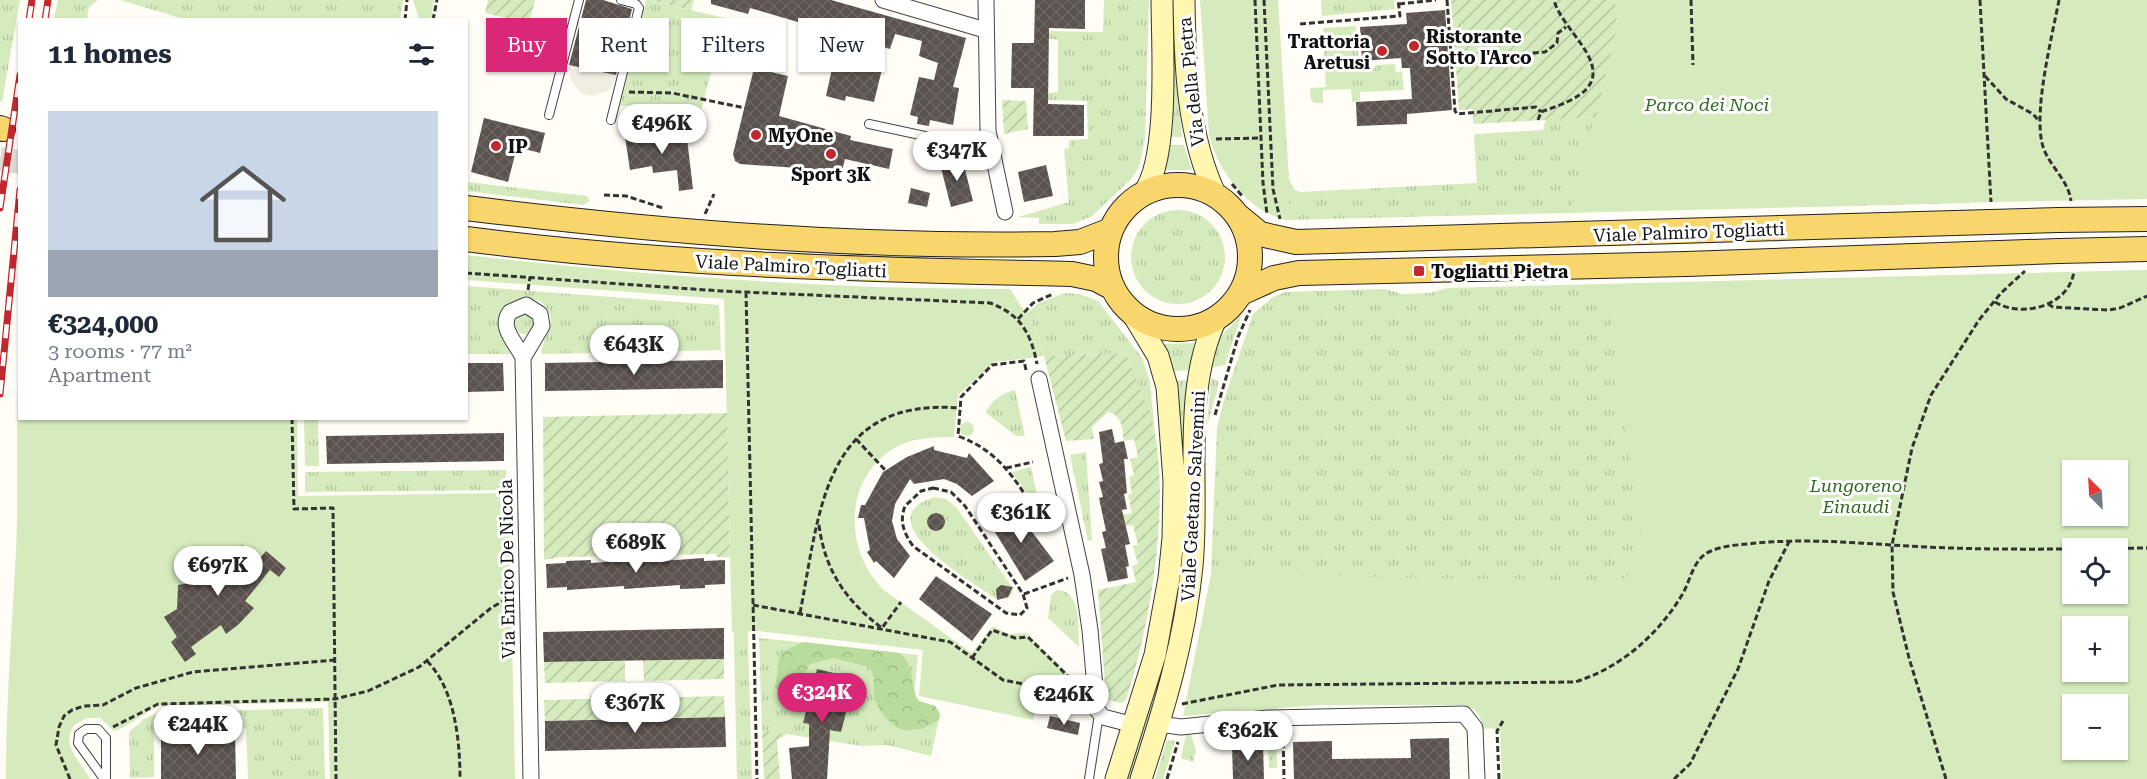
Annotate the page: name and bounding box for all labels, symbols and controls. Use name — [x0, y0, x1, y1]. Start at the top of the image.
street label: Via della Pietra — [1174, 16, 1208, 148]
chip: Buy — [486, 18, 567, 72]
chip: Rent — [579, 18, 669, 72]
chip: Filters — [681, 18, 786, 72]
chip: New — [798, 18, 885, 72]
place label: Ristorante Sotto l'Arco — [1426, 26, 1532, 68]
place label: Trattoria Aretusi — [1287, 31, 1370, 73]
icon: filters — [405, 38, 438, 71]
text: 11 homes — [48, 39, 172, 69]
marker: Ristorante Sotto l'Arco — [1407, 39, 1421, 53]
marker: Trattoria Aretusi — [1375, 44, 1389, 58]
park label: Parco dei Noci — [1644, 94, 1770, 115]
pin: €496K — [620, 104, 704, 155]
text: €496K — [632, 111, 692, 135]
place label: MyOne — [768, 125, 834, 146]
marker: MyOne — [749, 128, 763, 142]
pin: €347K — [915, 131, 999, 182]
place label: IP — [508, 136, 528, 157]
text: €347K — [927, 138, 987, 162]
marker: IP — [489, 139, 503, 153]
marker: Sport 3K — [824, 147, 838, 161]
icon: home — [189, 150, 297, 258]
place label: Sport 3K — [791, 164, 871, 185]
street label: Viale Palmiro Togliatti — [1593, 218, 1785, 246]
street label: Viale Palmiro Togliatti — [695, 250, 888, 282]
place label: Togliatti Pietra — [1431, 261, 1569, 282]
marker: Togliatti Pietra — [1412, 264, 1426, 278]
text: €324,000 — [48, 309, 158, 339]
pin: €643K — [592, 325, 676, 376]
text: €643K — [604, 332, 664, 356]
text: 3 rooms · 77 m² — [48, 339, 192, 363]
text: Apartment — [48, 363, 151, 387]
street label: Viale Gaetano Salvemini — [1177, 390, 1209, 602]
north arrow — [2062, 460, 2128, 526]
map controls — [2062, 460, 2128, 760]
park label: Lungoreno Einaudi — [1809, 475, 1902, 517]
street label: Via Enrico De Nicola — [495, 479, 519, 659]
pin: €361K — [979, 493, 1063, 544]
text: €361K — [991, 500, 1051, 524]
pin: €689K — [594, 523, 678, 574]
text: €689K — [606, 530, 666, 554]
button: locate — [2062, 538, 2128, 604]
pin: €697K — [176, 546, 260, 597]
text: €697K — [188, 553, 248, 577]
button: + — [2062, 616, 2128, 682]
pin: €324K — [780, 673, 864, 724]
pin: €246K — [1022, 675, 1106, 726]
text: €324K — [792, 680, 852, 704]
text: €246K — [1034, 682, 1094, 706]
pin: €367K — [593, 683, 677, 734]
text: €367K — [605, 690, 665, 714]
button: − — [2062, 694, 2128, 760]
pin: €244K — [156, 705, 240, 756]
pin: €362K — [1206, 711, 1290, 762]
text: €244K — [168, 712, 228, 736]
text: €362K — [1218, 718, 1278, 742]

